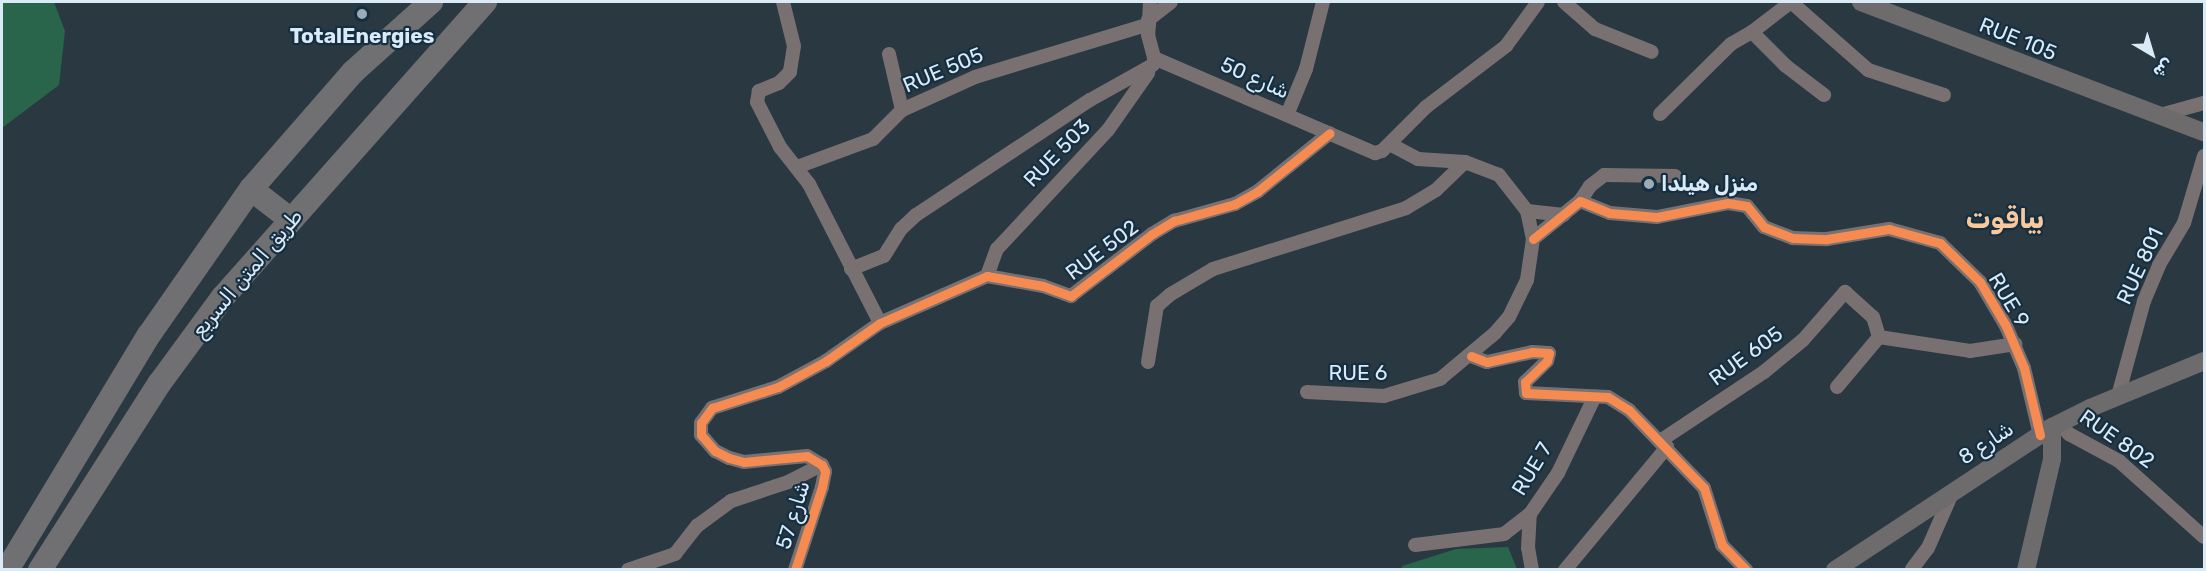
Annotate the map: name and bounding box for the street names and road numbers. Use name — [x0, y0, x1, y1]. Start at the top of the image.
street label: RUE 105 — [1976, 12, 2060, 66]
street label: RUE 505 — [899, 42, 987, 98]
street label: شارع 50 — [1217, 52, 1293, 104]
street label: RUE 503 — [1018, 114, 1096, 192]
street label: طريق المتن السريع — [186, 204, 308, 342]
street label: RUE 502 — [1061, 215, 1143, 285]
street label: RUE 801 — [2111, 224, 2169, 308]
street label: RUE 9 — [1983, 268, 2035, 332]
street label: RUE 605 — [1704, 321, 1788, 391]
street label: RUE 6 — [1328, 360, 1388, 386]
street label: RUE 802 — [2075, 404, 2159, 474]
street label: شارع 8 — [1954, 416, 2018, 470]
street label: RUE 7 — [1506, 438, 1558, 500]
street label: شارع 57 — [771, 478, 815, 552]

